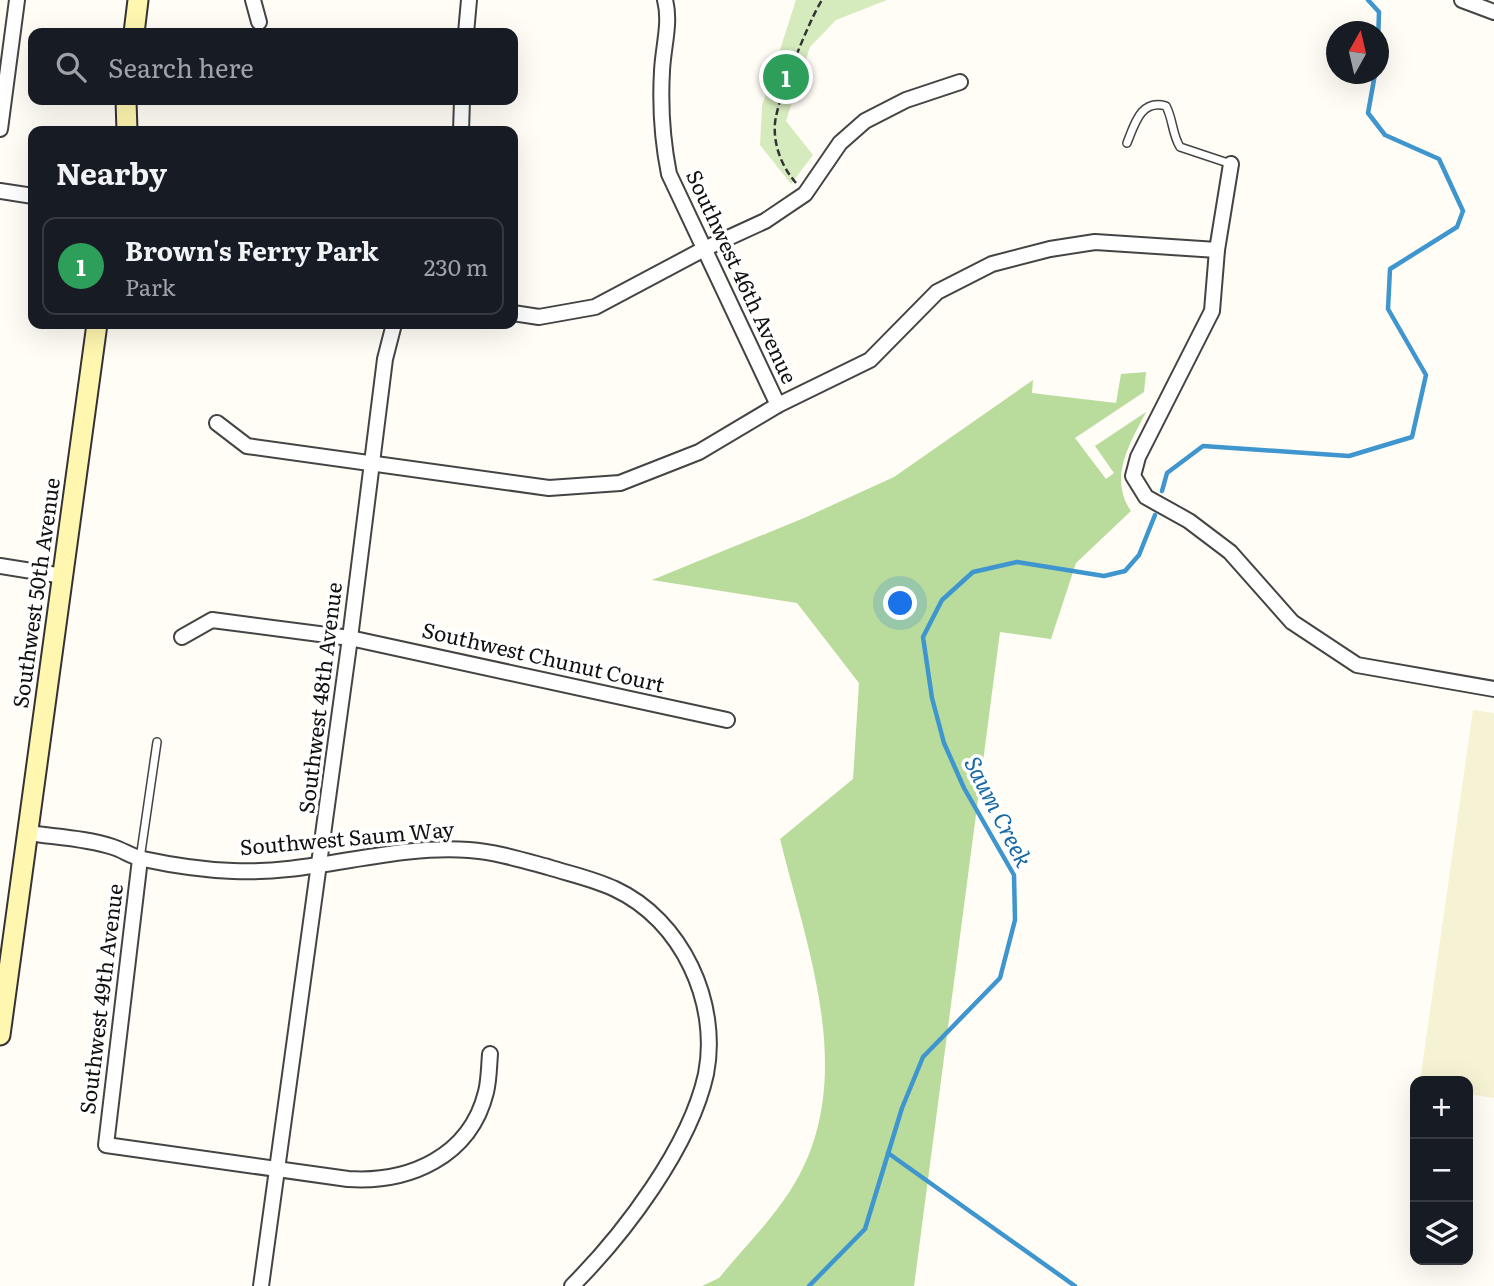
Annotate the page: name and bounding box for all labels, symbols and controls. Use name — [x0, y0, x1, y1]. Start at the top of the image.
north arrow — [1326, 21, 1389, 84]
search box — [28, 28, 518, 105]
text: Search here — [108, 47, 254, 86]
icon: search — [52, 48, 90, 86]
pin: 1 — [763, 51, 809, 103]
text: Nearby — [56, 150, 167, 194]
street label: Southwest 46th Avenue — [680, 164, 806, 388]
text: Brown's Ferry Park — [125, 230, 379, 269]
text: 1 — [76, 249, 86, 283]
text: 230 m — [424, 249, 488, 283]
text: Park — [125, 269, 175, 303]
street label: Southwest 50th Avenue — [3, 475, 66, 710]
street label: Southwest 48th Avenue — [289, 580, 348, 815]
your location — [883, 586, 917, 620]
street label: Southwest Chunut Court — [419, 613, 668, 699]
water label: Saum Creek — [957, 750, 1042, 873]
street label: Southwest Saum Way — [238, 812, 456, 861]
street label: Southwest 49th Avenue — [70, 881, 129, 1116]
map controls — [1410, 1076, 1473, 1265]
button: + — [1410, 1076, 1473, 1139]
button: − — [1410, 1139, 1473, 1202]
button: layers — [1410, 1202, 1473, 1265]

